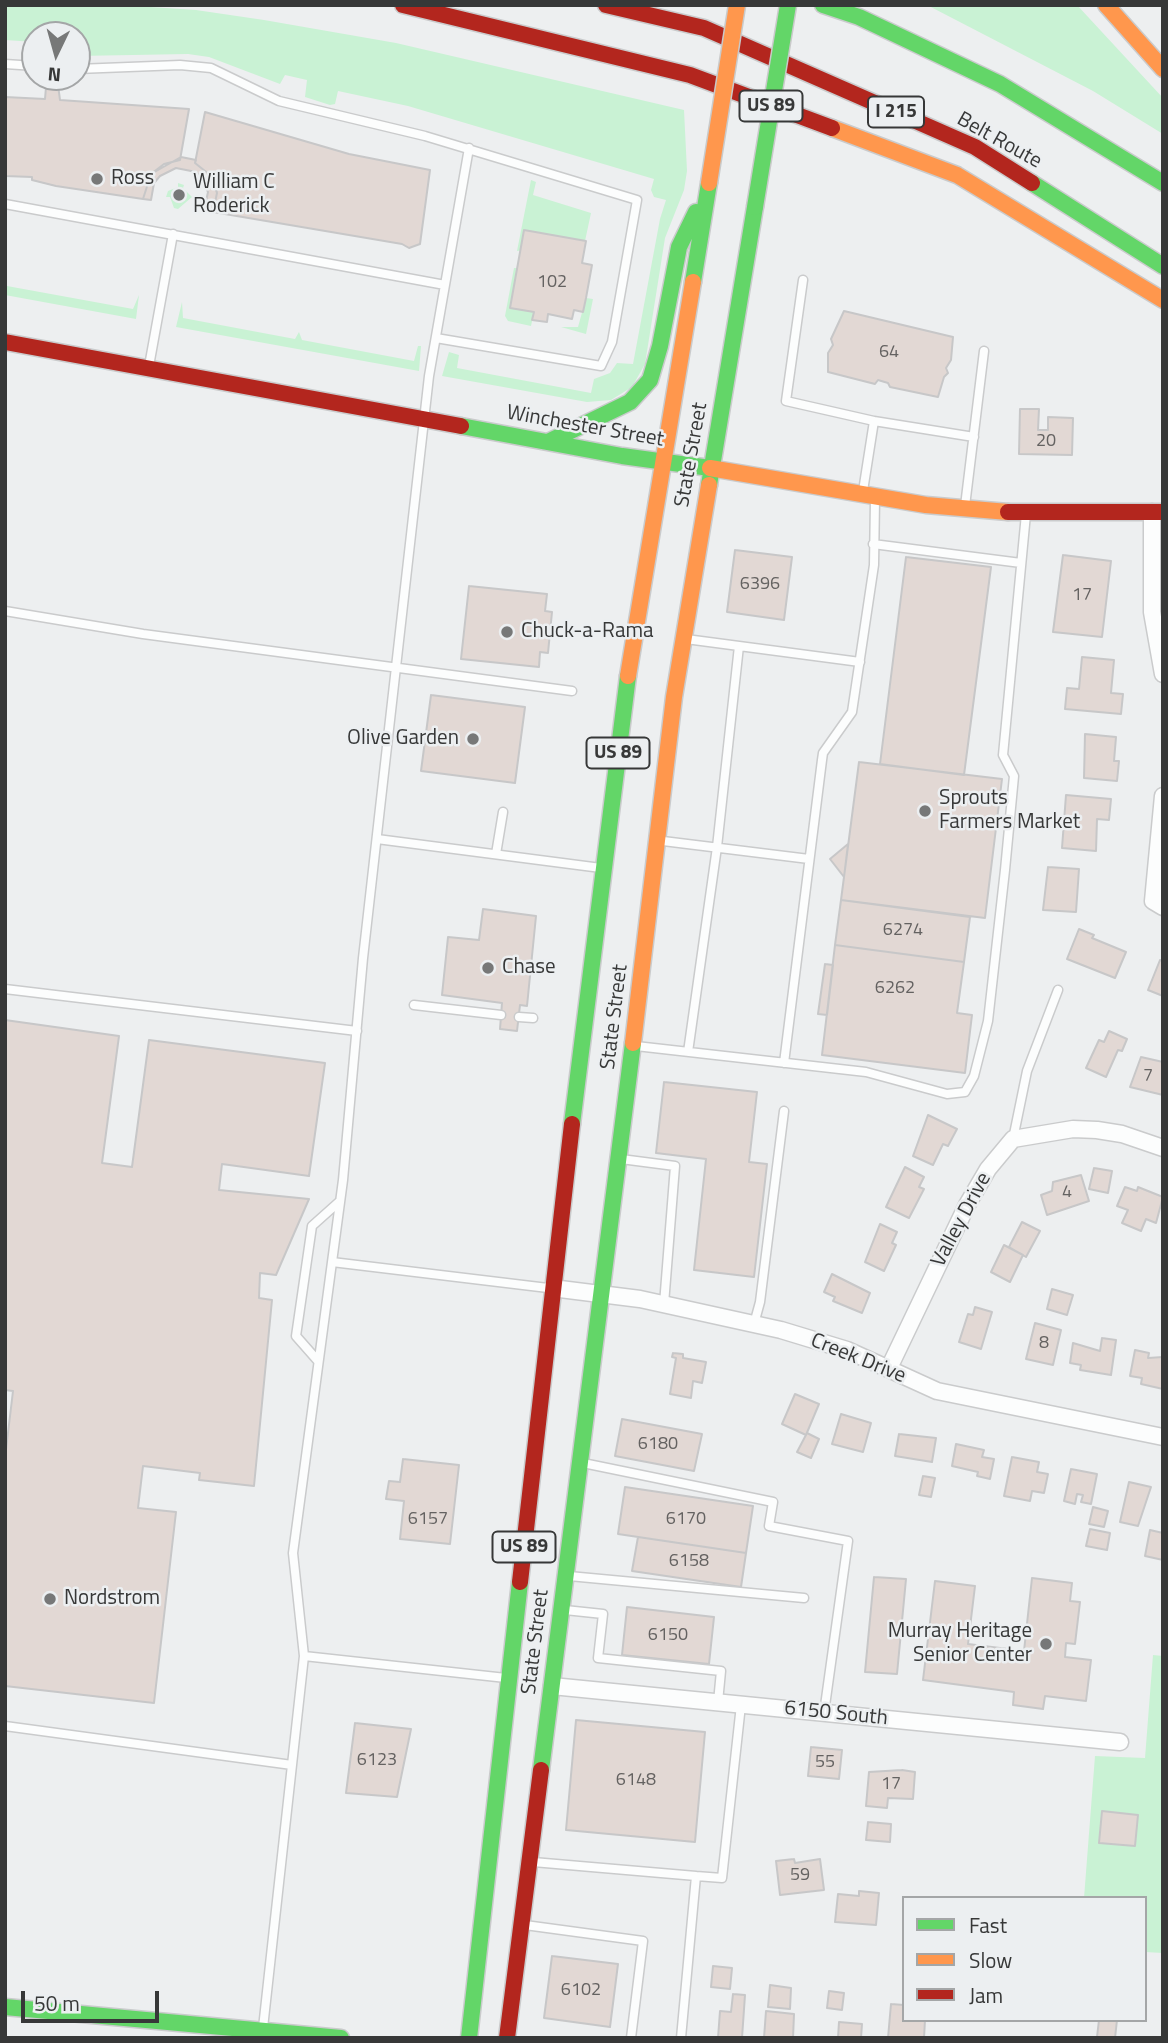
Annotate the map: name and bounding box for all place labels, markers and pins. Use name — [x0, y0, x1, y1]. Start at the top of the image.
place label: Ross — [111, 166, 154, 192]
place label: William C Roderick — [193, 170, 275, 220]
marker: Ross — [89, 171, 105, 187]
marker: William C Roderick — [171, 187, 187, 203]
place label: Chuck-a-Rama — [521, 619, 654, 645]
marker: Chuck-a-Rama — [499, 624, 515, 640]
place label: Olive Garden — [347, 726, 459, 752]
marker: Olive Garden — [465, 731, 481, 747]
place label: Sprouts Farmers Market — [939, 786, 1080, 836]
marker: Sprouts Farmers Market — [917, 803, 933, 819]
place label: Chase — [502, 955, 556, 981]
marker: Chase — [480, 960, 496, 976]
place label: Nordstrom — [64, 1586, 160, 1612]
marker: Nordstrom — [42, 1591, 58, 1607]
place label: Murray Heritage Senior Center — [888, 1619, 1032, 1669]
marker: Murray Heritage Senior Center — [1038, 1636, 1054, 1652]

